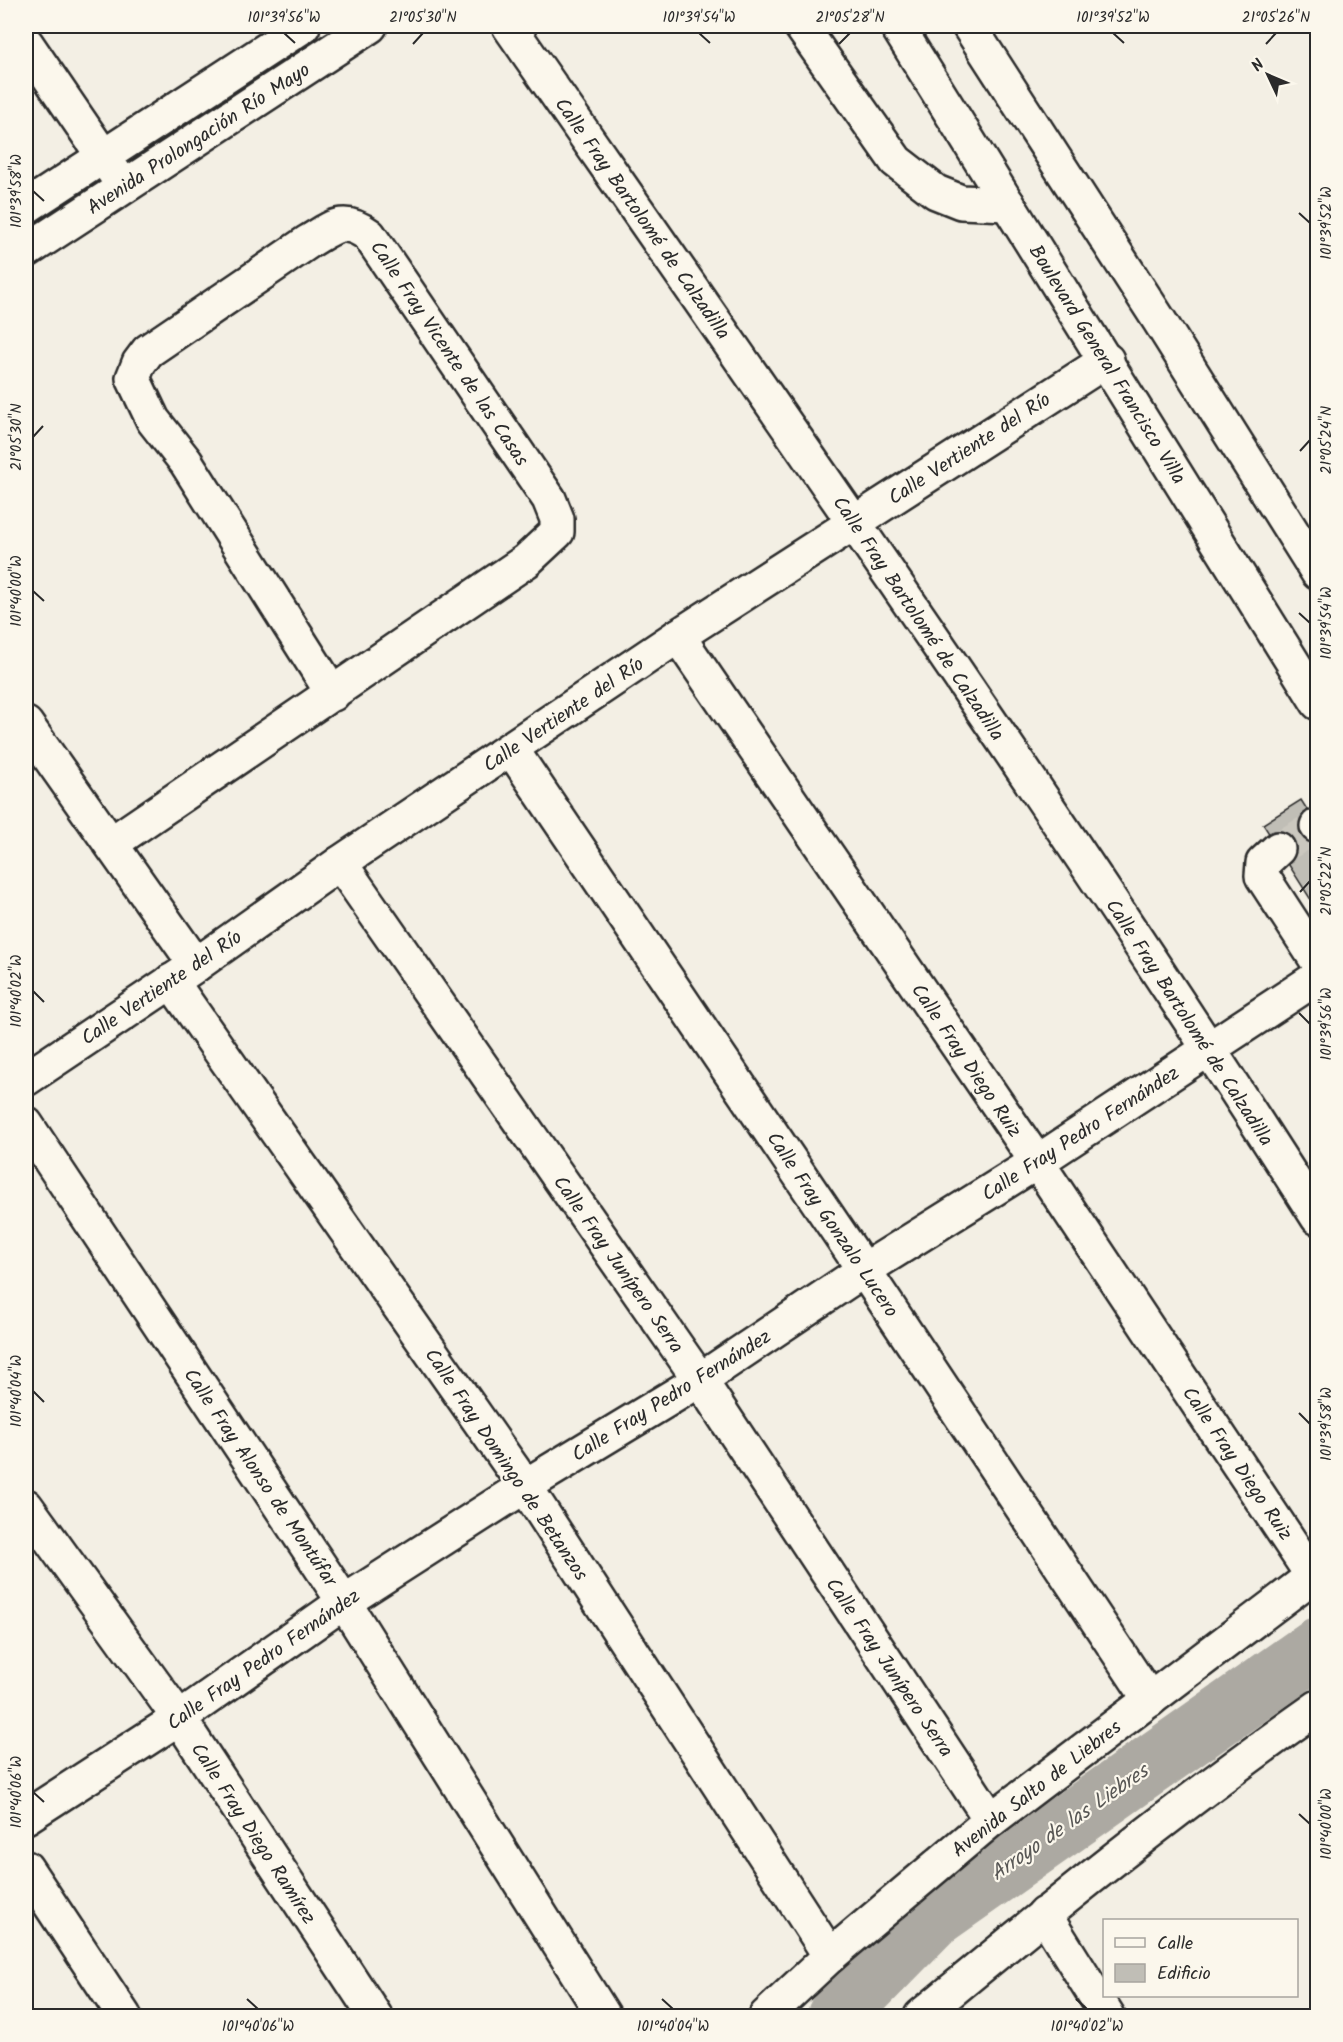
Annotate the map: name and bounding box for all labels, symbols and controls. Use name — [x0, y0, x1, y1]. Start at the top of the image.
text: 101°39'56"W — [247, 6, 321, 30]
text: 21°05'30"N — [389, 6, 457, 30]
text: 101°39'54"W — [662, 6, 736, 30]
text: 21°05'28"N — [815, 6, 885, 30]
text: 101°39'52"W — [1076, 6, 1150, 30]
text: 21°05'26"N — [1242, 6, 1310, 30]
north arrow — [1238, 45, 1298, 105]
text: N — [1246, 53, 1271, 78]
street label: Avenida Prolongación Río Mayo — [81, 55, 317, 224]
street label: Calle Fray Bartolomé de Calzadilla — [545, 91, 738, 347]
text: 101°39'58"W — [5, 154, 29, 228]
text: 101°39'52"W — [1315, 186, 1339, 260]
street label: Calle Fray Vicente de las Casas — [361, 235, 536, 474]
street label: Boulevard General Francisco Villa — [1019, 239, 1193, 491]
street label: Calle Vertiente del Río — [882, 385, 1058, 515]
text: 21°05'30"N — [5, 403, 29, 471]
text: 21°05'24"N — [1315, 406, 1339, 474]
street label: Calle Fray Bartolomé de Calzadilla — [823, 490, 1012, 748]
text: 101°40'00"W — [5, 555, 29, 627]
text: 101°39'54"W — [1315, 586, 1339, 660]
street label: Calle Vertiente del Río — [477, 650, 651, 782]
text: 21°05'22"N — [1315, 847, 1339, 915]
street label: Calle Fray Bartolomé de Calzadilla — [1096, 893, 1281, 1153]
street label: Calle Vertiente del Río — [75, 923, 249, 1055]
text: 101°40'02"W — [5, 954, 29, 1027]
street label: Calle Fray Diego Ruiz — [902, 977, 1029, 1145]
text: 101°39'56"W — [1315, 987, 1339, 1061]
street label: Calle Fray Pedro Fernández — [976, 1058, 1187, 1211]
street label: Calle Fray Gonzalo Lucero — [757, 1126, 906, 1325]
street label: Calle Fray Junípero Serra — [544, 1170, 691, 1361]
street label: Calle Fray Pedro Fernández — [566, 1322, 778, 1471]
street label: Calle Fray Domingo de Betanzos — [415, 1342, 596, 1588]
text: 101°40'04"W — [5, 1355, 29, 1427]
street label: Calle Fray Alonso de Montúfar — [174, 1362, 345, 1595]
street label: Calle Fray Diego Ruiz — [1173, 1380, 1300, 1548]
text: 101°39'58"W — [1315, 1387, 1339, 1461]
street label: Calle Fray Junípero Serra — [816, 1572, 961, 1765]
street label: Calle Fray Pedro Fernández — [161, 1581, 368, 1740]
street label: Avenida Salto de Liebres — [945, 1713, 1130, 1866]
street label: Calle Fray Diego Ramírez — [181, 1737, 323, 1932]
text: 101°40'06"W — [5, 1755, 29, 1828]
water label: Arroyo de las Liebres — [984, 1755, 1158, 1890]
text: 101°40'00"W — [1315, 1788, 1339, 1860]
legend — [1103, 1919, 1298, 1997]
text: Calle — [1157, 1930, 1193, 1959]
text: Edificio — [1157, 1960, 1211, 1989]
text: 101°40'06"W — [222, 2015, 295, 2039]
text: 101°40'04"W — [637, 2015, 709, 2039]
text: 101°40'02"W — [1051, 2015, 1124, 2039]

